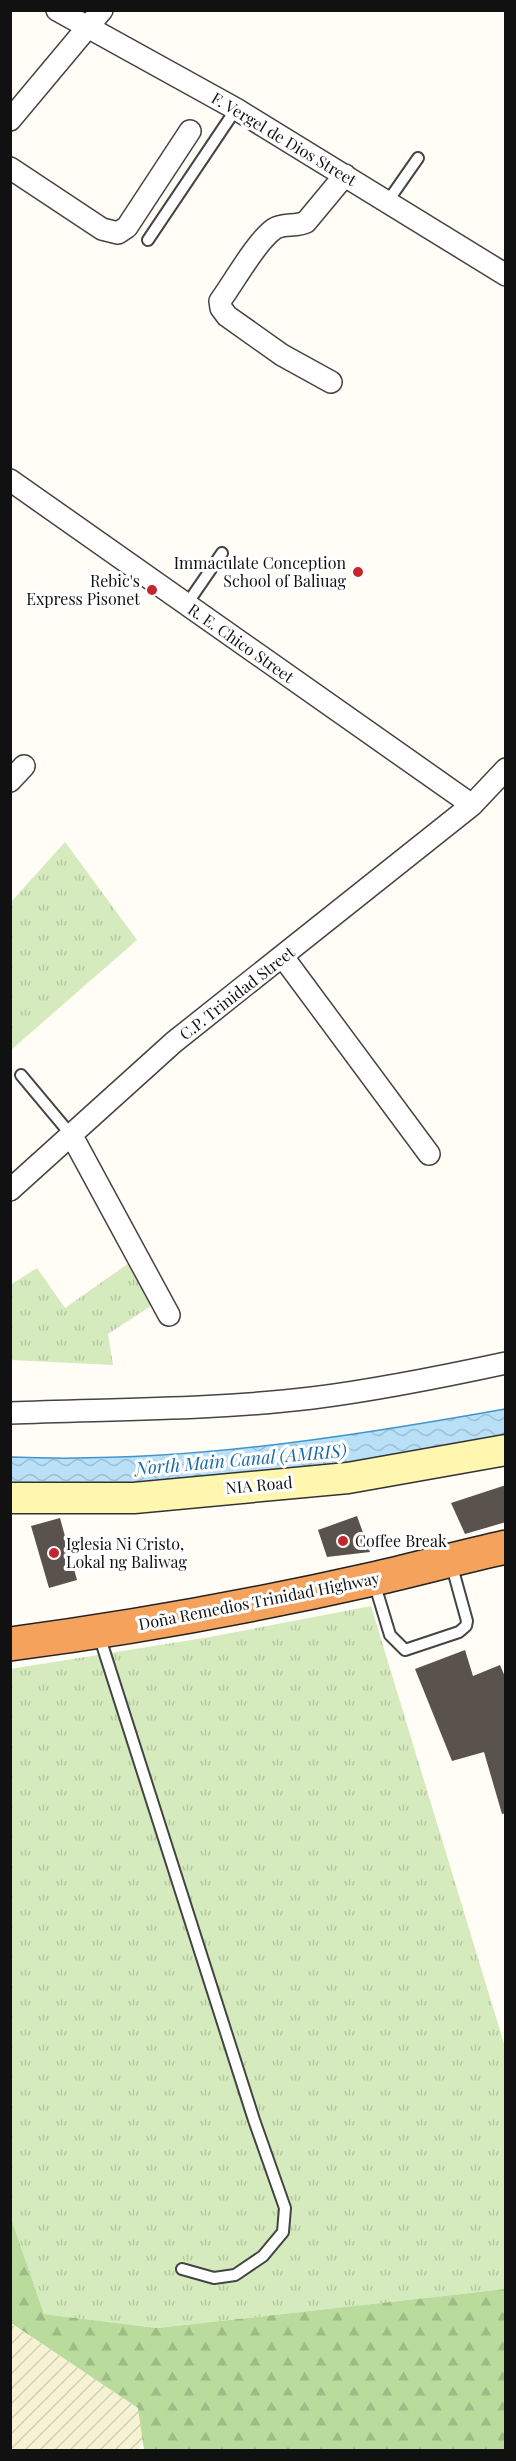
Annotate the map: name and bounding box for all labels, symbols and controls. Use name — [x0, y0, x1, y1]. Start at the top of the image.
street label: F. Vergel de Dios Street — [208, 87, 361, 190]
place label: Immaculate Conception School of Baliuag — [174, 552, 347, 591]
marker: Immaculate Conception School of Baliuag — [351, 565, 365, 579]
place label: Rebic's Express Pisonet — [26, 570, 140, 609]
marker: Rebic's Express Pisonet — [145, 583, 159, 597]
street label: R. E. Chico Street — [184, 598, 299, 687]
street label: C.P. Trinidad Street — [175, 941, 299, 1044]
water label: North Main Canal (AMRIS) — [132, 1438, 348, 1480]
street label: NIA Road — [225, 1471, 293, 1498]
place label: Coffee Break — [355, 1530, 447, 1551]
place label: Iglesia Ni Cristo, Lokal ng Baliwag — [66, 1533, 187, 1572]
marker: Coffee Break — [336, 1534, 350, 1548]
marker: Iglesia Ni Cristo, Lokal ng Baliwag — [47, 1546, 61, 1560]
street label: Doña Remedios Trinidad Highway — [137, 1567, 381, 1634]

